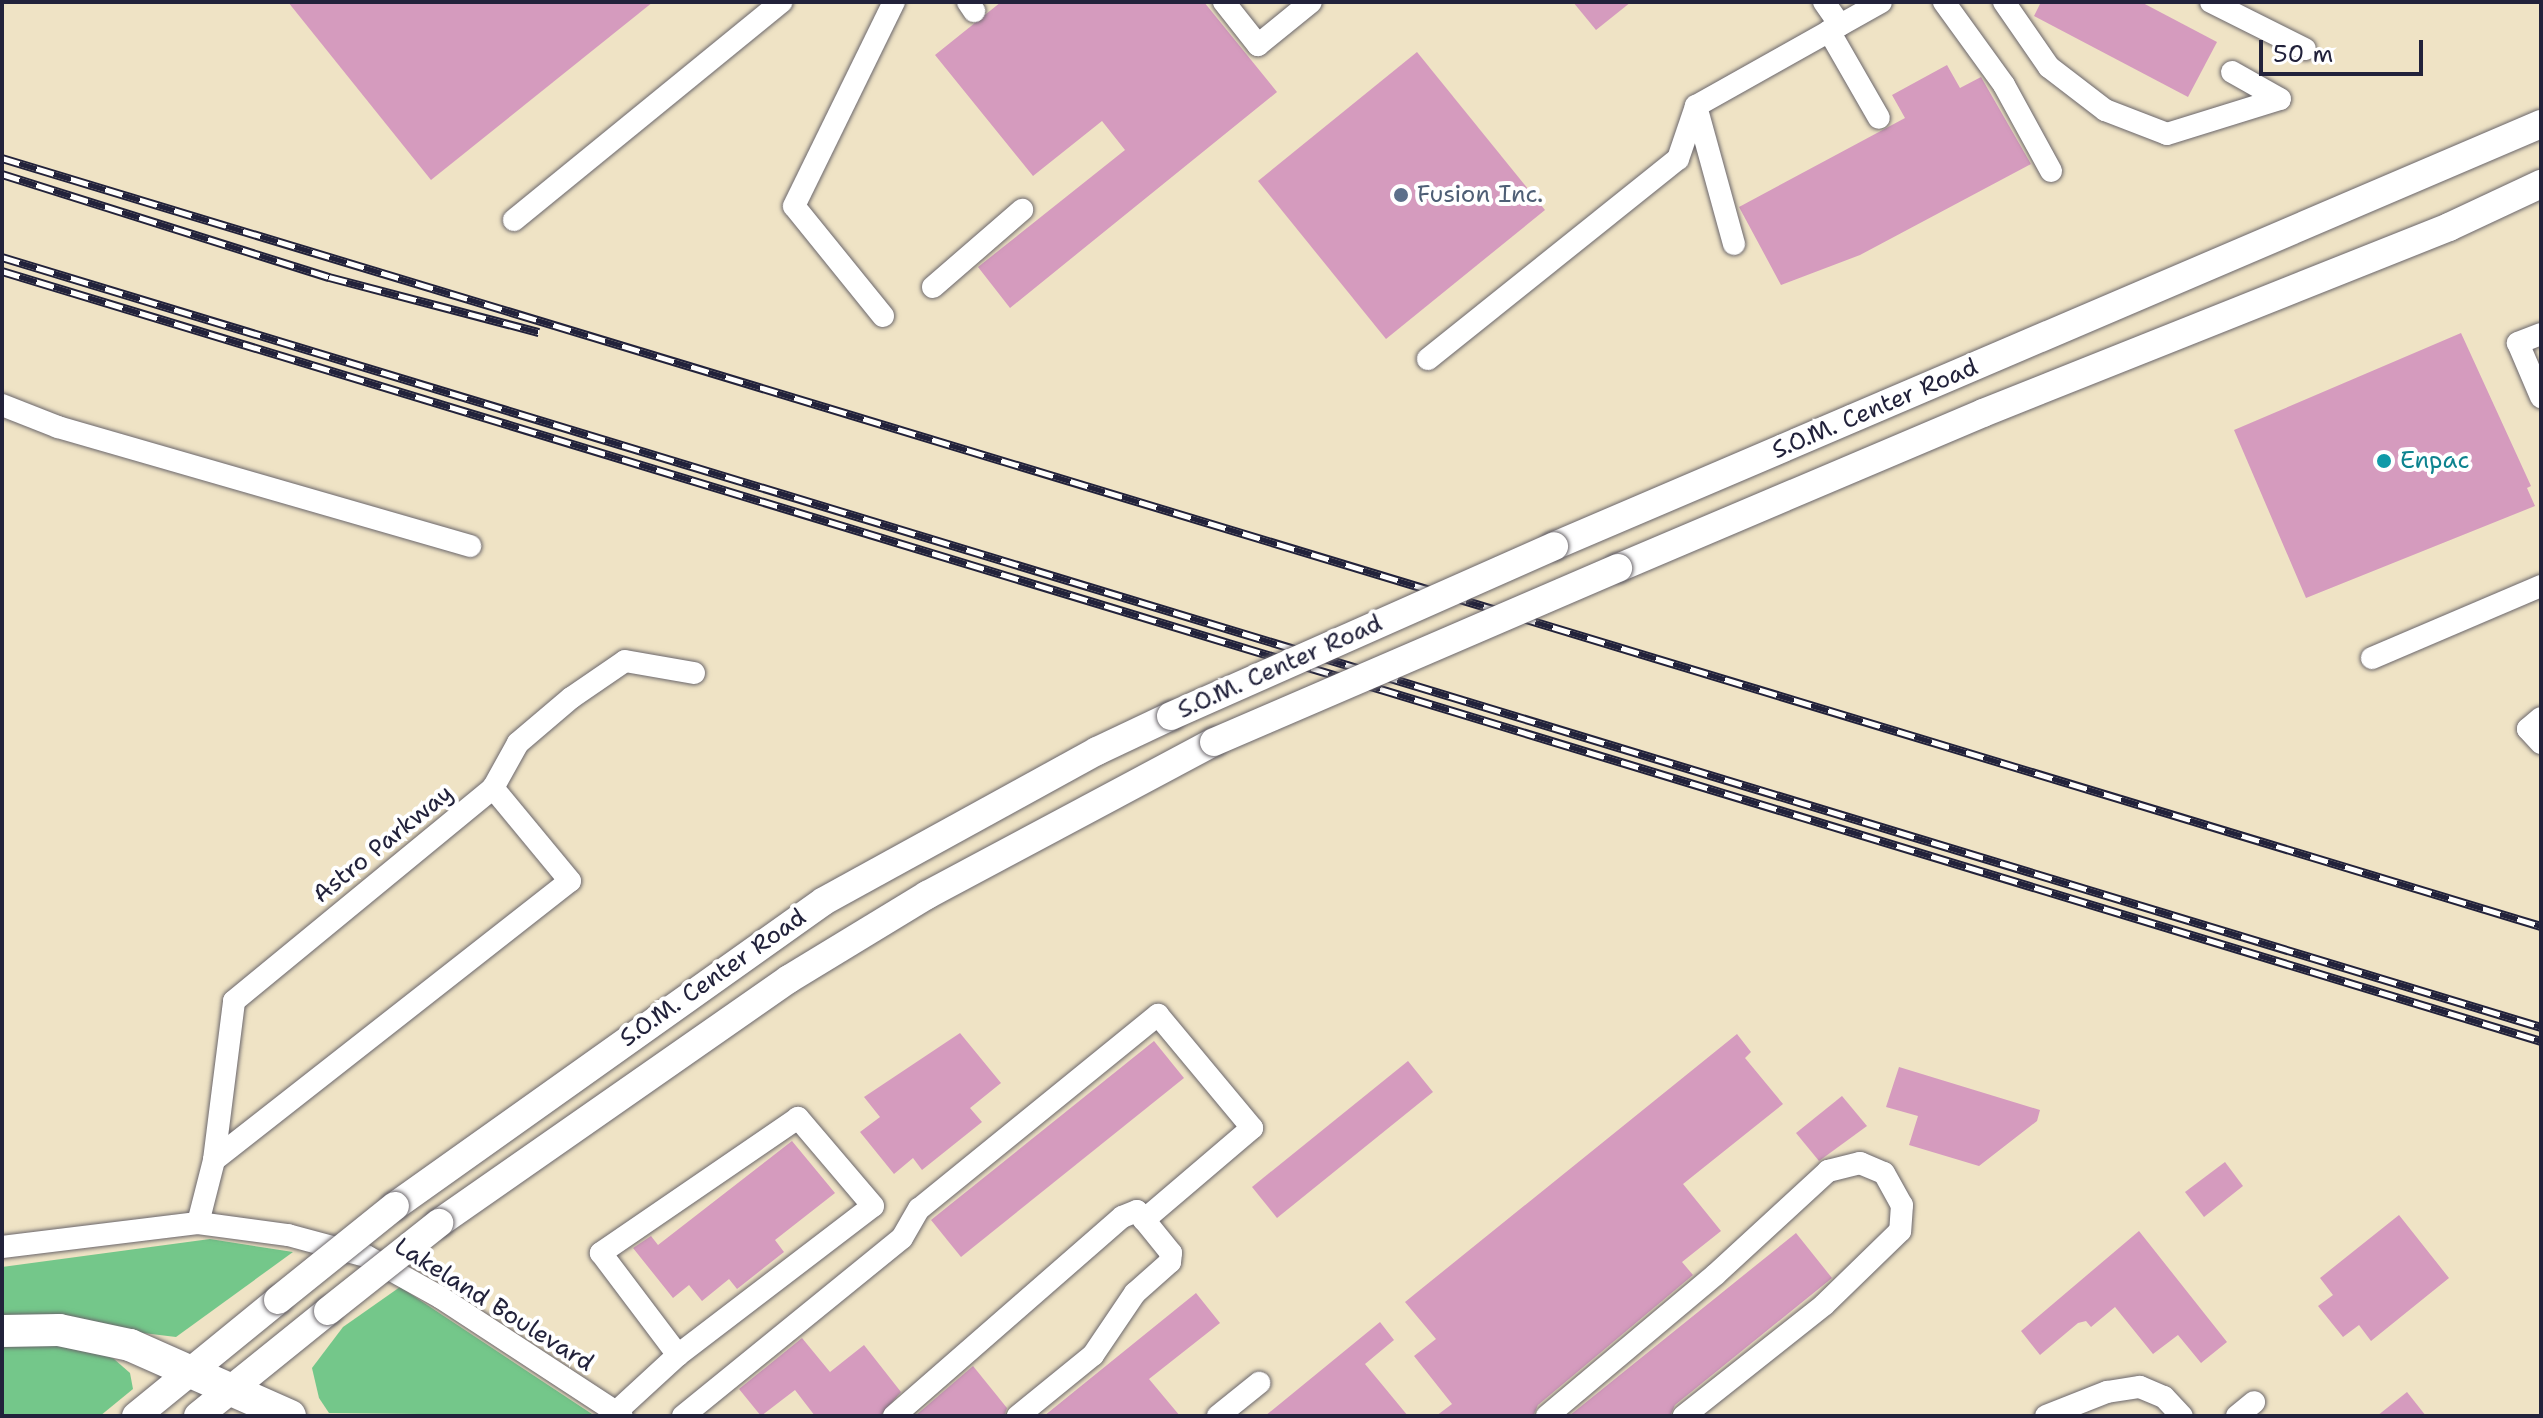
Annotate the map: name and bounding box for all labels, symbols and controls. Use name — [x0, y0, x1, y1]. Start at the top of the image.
scale bar — [2263, 24, 2427, 74]
text: 50 m — [2273, 38, 2333, 70]
place label: Fusion Inc. — [1417, 181, 1543, 209]
marker: Fusion Inc. — [1392, 186, 1410, 204]
street label: S.O.M. Center Road — [1768, 353, 1982, 465]
place label: Enpac — [2400, 447, 2470, 475]
marker: Enpac — [2375, 452, 2393, 470]
street label: S.O.M. Center Road — [1173, 609, 1387, 725]
street label: Astro Parkway — [307, 779, 459, 909]
street label: S.O.M. Center Road — [614, 903, 812, 1053]
street label: Lakeland Boulevard — [389, 1232, 599, 1378]

